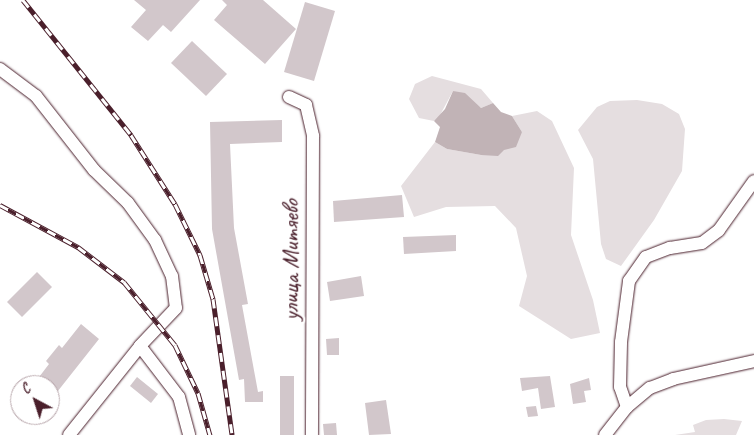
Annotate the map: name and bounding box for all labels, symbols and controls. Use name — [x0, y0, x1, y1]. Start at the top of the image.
street label: улица Митяево — [277, 200, 305, 320]
north arrow — [10, 375, 60, 425]
text: С — [18, 380, 34, 398]

